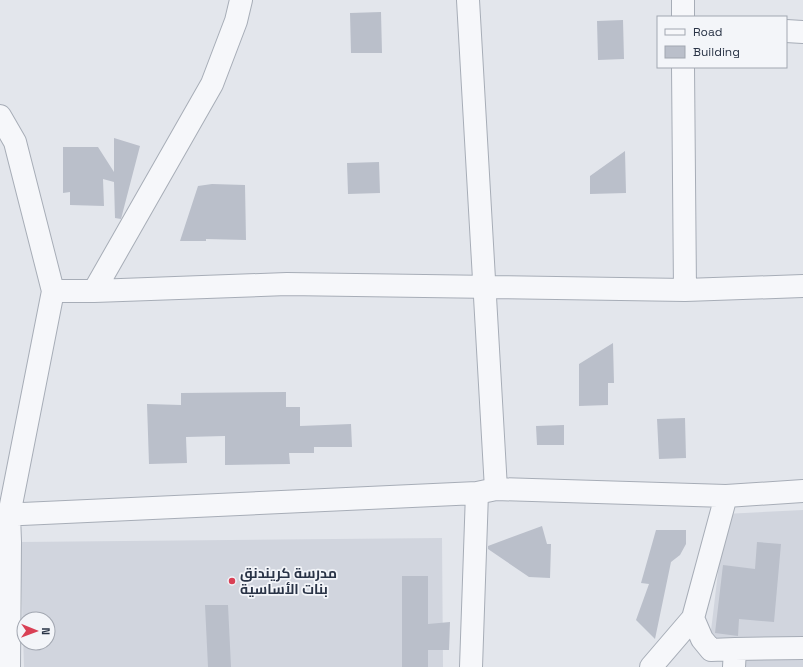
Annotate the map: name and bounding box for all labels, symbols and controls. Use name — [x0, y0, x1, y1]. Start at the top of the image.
legend — [657, 16, 787, 68]
text: Road — [693, 24, 722, 40]
text: Building — [693, 44, 740, 60]
place label: مدرسة كريندنق بنات الأساسية — [240, 564, 337, 598]
marker: مدرسة كريندنق بنات الأساسية — [227, 576, 237, 586]
north arrow — [16, 611, 56, 651]
text: N — [39, 627, 53, 635]

